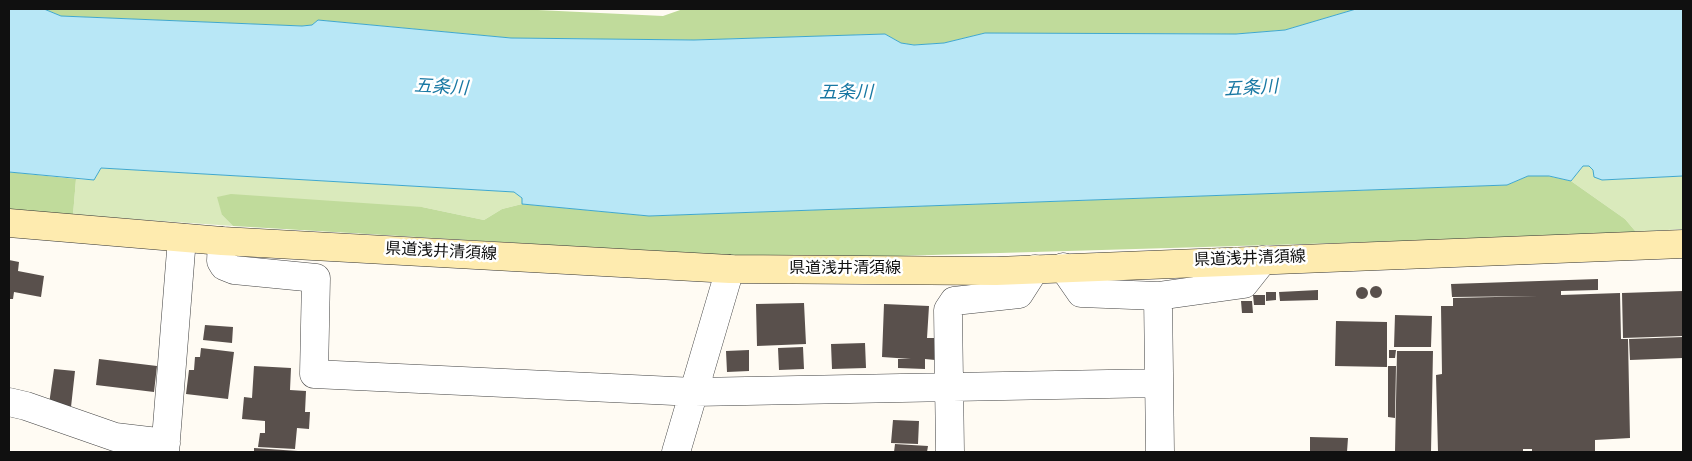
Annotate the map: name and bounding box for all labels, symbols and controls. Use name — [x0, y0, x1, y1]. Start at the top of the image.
water label: 五条川 — [413, 77, 469, 101]
water label: 五条川 — [1223, 78, 1279, 102]
water label: 五条川 — [819, 83, 873, 105]
street label: 県道浅井清須線 — [385, 240, 497, 266]
street label: 県道浅井清須線 — [1194, 248, 1306, 272]
street label: 県道浅井清須線 — [789, 260, 901, 280]

